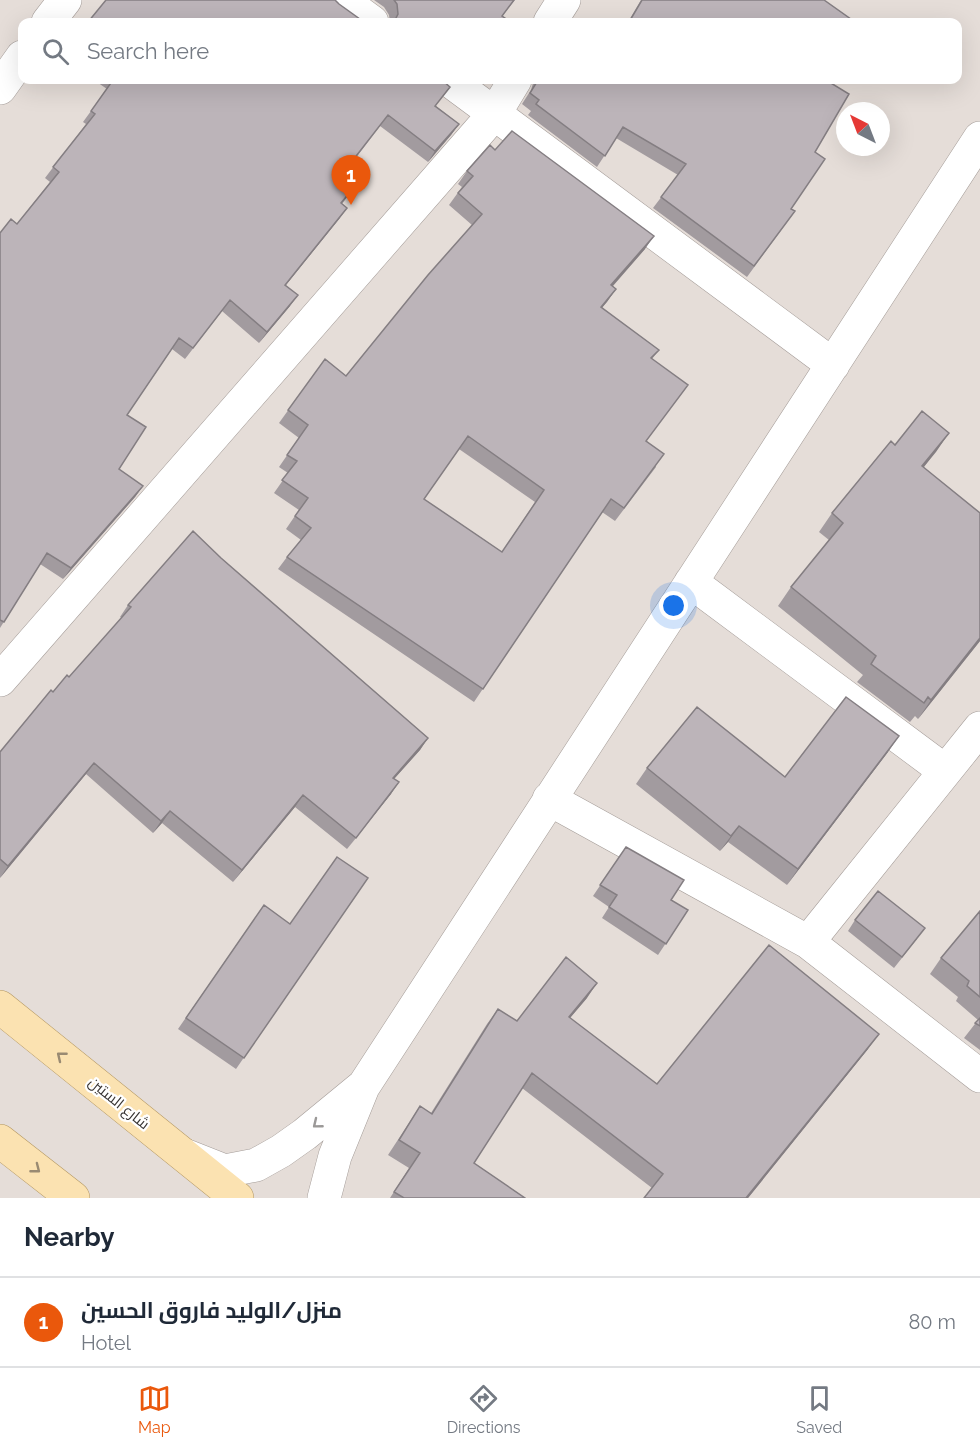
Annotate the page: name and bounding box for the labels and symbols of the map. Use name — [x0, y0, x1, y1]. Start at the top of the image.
north arrow — [836, 102, 890, 156]
pin: 1 — [332, 156, 370, 205]
your location — [659, 591, 688, 620]
one-way arrow — [56, 1052, 67, 1063]
street label: شارع الستين — [84, 1073, 153, 1135]
one-way arrow — [313, 1117, 324, 1128]
one-way arrow — [30, 1162, 41, 1173]

